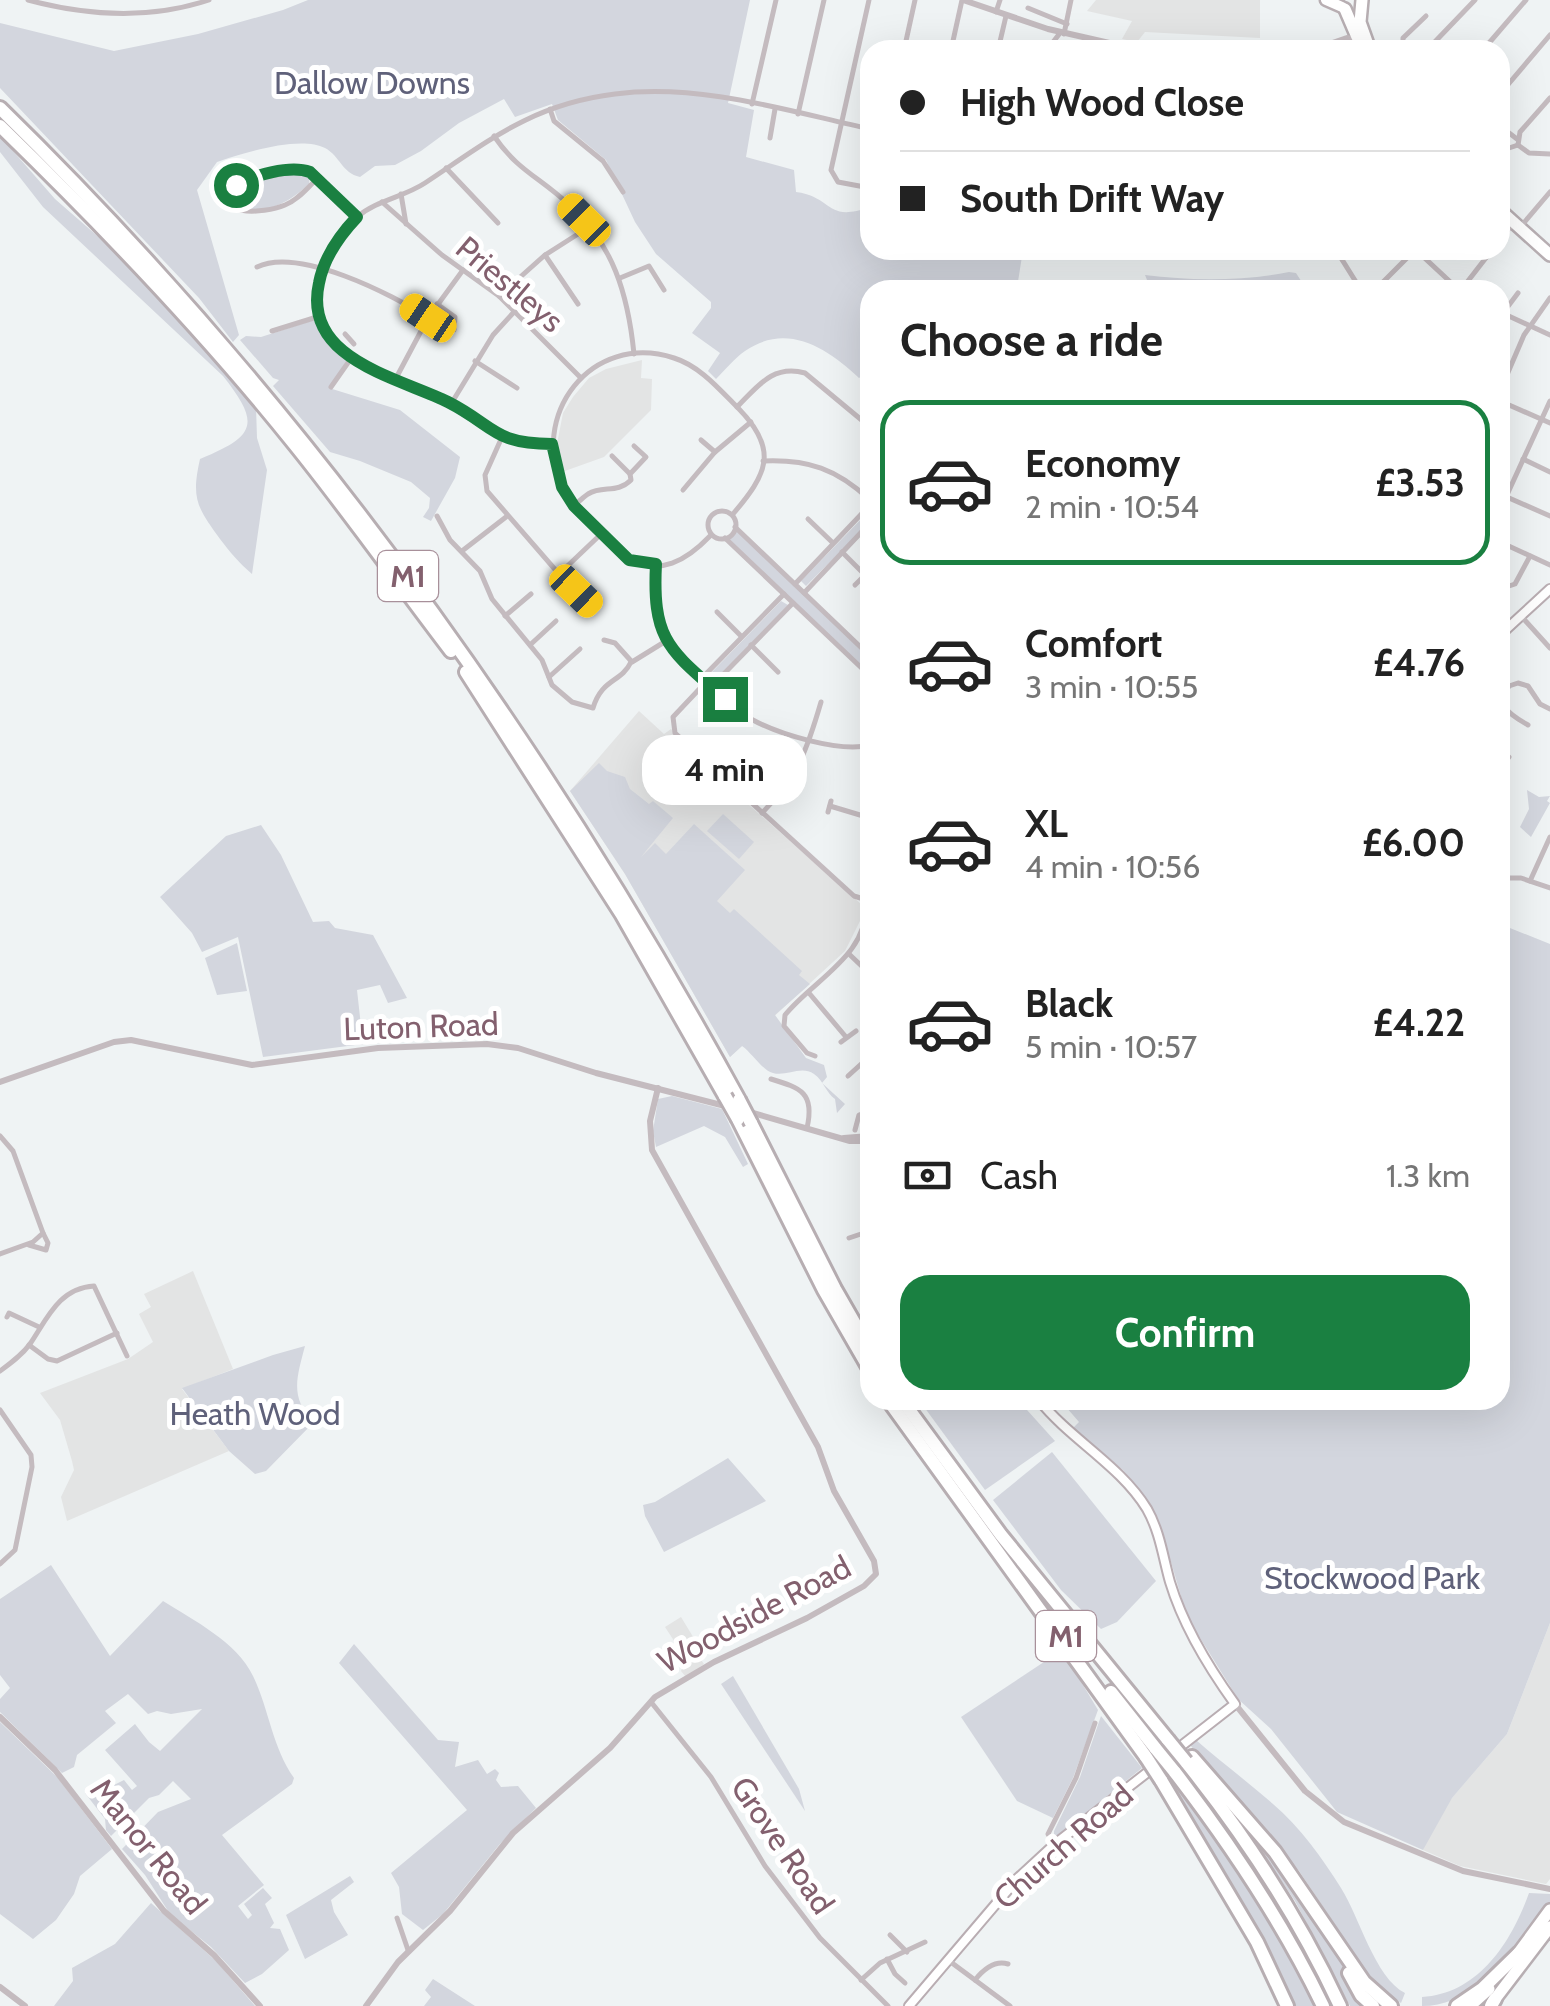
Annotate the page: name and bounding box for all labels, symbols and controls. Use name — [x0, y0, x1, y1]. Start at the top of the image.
park label: Dallow Downs — [274, 63, 470, 102]
text: High Wood Close — [960, 79, 1244, 126]
route start — [214, 163, 259, 208]
text: South Drift Way — [960, 175, 1224, 222]
car — [552, 188, 616, 252]
street label: Priestleys — [448, 228, 572, 340]
car — [395, 289, 461, 347]
text: Choose a ride — [900, 313, 1163, 367]
icon: car — [905, 438, 995, 528]
text: Economy — [1025, 440, 1180, 487]
text: £3.53 — [1375, 459, 1465, 506]
text: 2 min · 10:54 — [1025, 487, 1199, 526]
road number: M1 — [378, 551, 438, 601]
car — [544, 559, 608, 623]
icon: car — [905, 618, 995, 708]
text: Comfort — [1025, 620, 1162, 667]
text: £4.76 — [1373, 639, 1465, 686]
text: 3 min · 10:55 — [1025, 667, 1198, 706]
route end — [703, 677, 748, 722]
callout: 4 min — [642, 734, 808, 804]
text: 4 min — [684, 750, 765, 789]
icon: car — [905, 798, 995, 888]
text: XL — [1025, 800, 1068, 847]
text: £6.00 — [1362, 819, 1465, 866]
text: 4 min · 10:56 — [1025, 847, 1200, 886]
icon: car — [905, 978, 995, 1068]
text: Black — [1025, 980, 1113, 1027]
text: £4.22 — [1373, 999, 1465, 1046]
street label: Luton Road — [343, 1004, 499, 1048]
text: 5 min · 10:57 — [1025, 1027, 1197, 1066]
icon: cash — [900, 1148, 955, 1203]
text: Cash — [980, 1152, 1058, 1199]
text: 1.3 km — [1386, 1156, 1470, 1195]
button: Confirm — [900, 1275, 1470, 1390]
park label: Heath Wood — [170, 1394, 340, 1433]
street label: Woodside Road — [651, 1547, 857, 1681]
park label: Stockwood Park — [1264, 1558, 1481, 1597]
road number: M1 — [1036, 1611, 1096, 1661]
street label: Grove Road — [723, 1769, 843, 1921]
street label: Manor Road — [82, 1770, 216, 1922]
street label: Church Road — [985, 1775, 1141, 1917]

